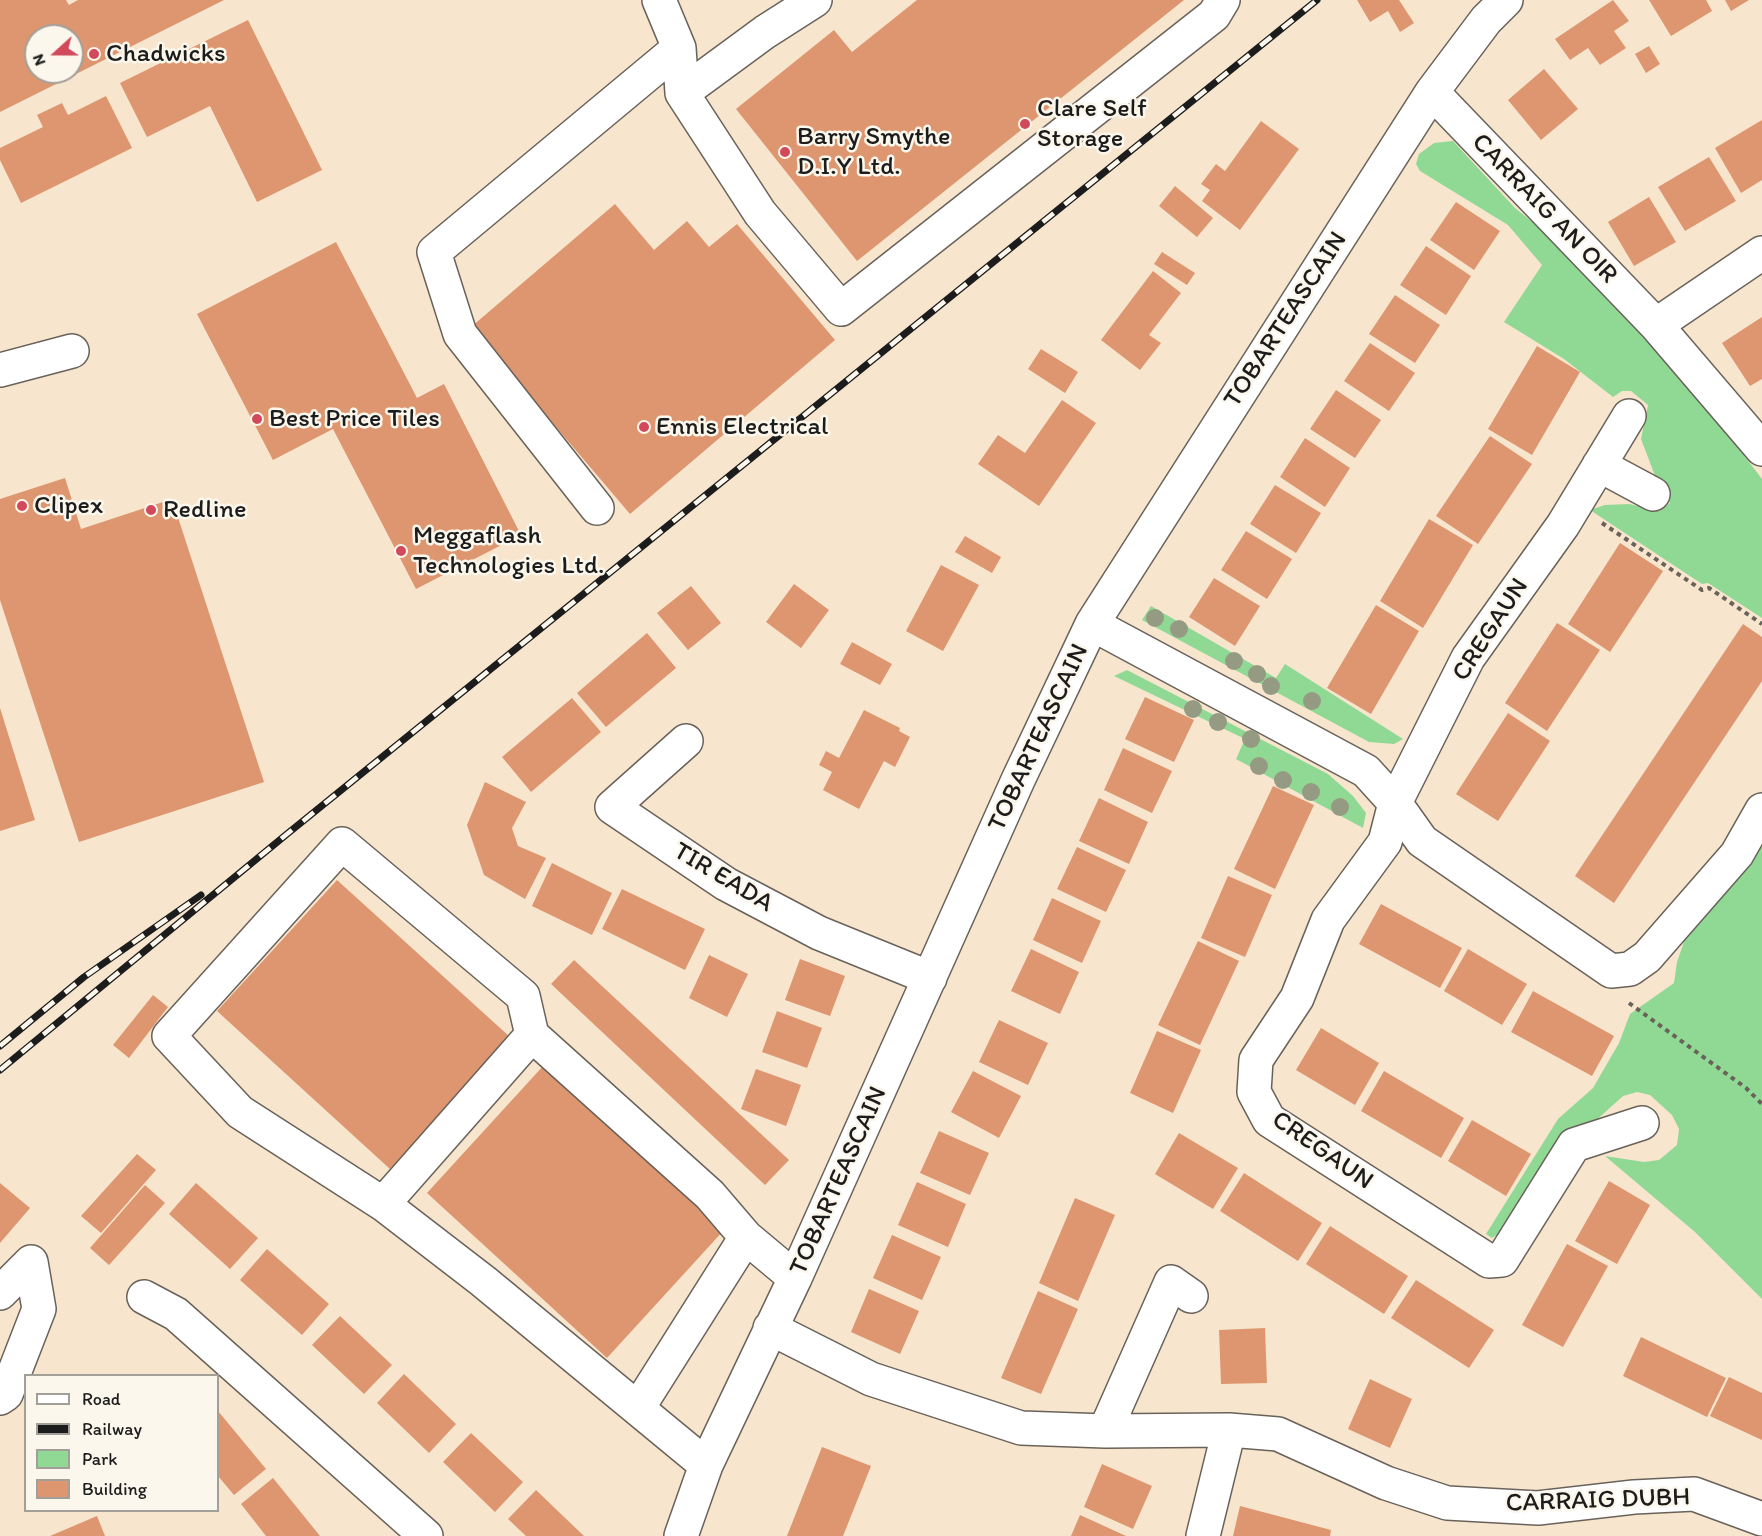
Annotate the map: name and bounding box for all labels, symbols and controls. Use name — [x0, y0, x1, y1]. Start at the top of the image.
north arrow — [24, 24, 84, 84]
place label: Chadwicks — [106, 38, 226, 70]
marker: Chadwicks — [87, 47, 101, 61]
text: N — [28, 51, 49, 68]
place label: Clare Self Storage — [1037, 93, 1147, 154]
marker: Clare Self Storage — [1018, 117, 1032, 131]
place label: Barry Smythe D.I.Y Ltd. — [797, 121, 950, 182]
street label: CARRAIG AN OIR — [1464, 127, 1624, 291]
marker: Barry Smythe D.I.Y Ltd. — [778, 145, 792, 159]
street label: TOBARTEASCAIN — [1218, 226, 1354, 414]
place label: Best Price Tiles — [269, 403, 440, 435]
place label: Ennis Electrical — [656, 411, 828, 443]
marker: Best Price Tiles — [250, 412, 264, 426]
marker: Ennis Electrical — [637, 420, 651, 434]
place label: Clipex — [34, 490, 103, 522]
place label: Redline — [163, 494, 247, 526]
marker: Clipex — [15, 499, 29, 513]
marker: Redline — [144, 503, 158, 517]
place label: Meggaflash Technologies Ltd. — [413, 520, 604, 582]
marker: Meggaflash Technologies Ltd. — [394, 544, 408, 558]
street label: CREGAUN — [1446, 573, 1536, 687]
street label: TOBARTEASCAIN — [982, 639, 1096, 837]
street label: TIR EADA — [667, 836, 779, 920]
street label: TOBARTEASCAIN — [783, 1082, 895, 1280]
street label: CREGAUN — [1265, 1105, 1379, 1197]
legend — [24, 1374, 219, 1512]
text: Road — [82, 1388, 121, 1410]
text: Railway — [82, 1418, 142, 1440]
text: Park — [82, 1448, 117, 1470]
text: Building — [82, 1478, 147, 1500]
street label: CARRAIG DUBH — [1505, 1482, 1691, 1520]

